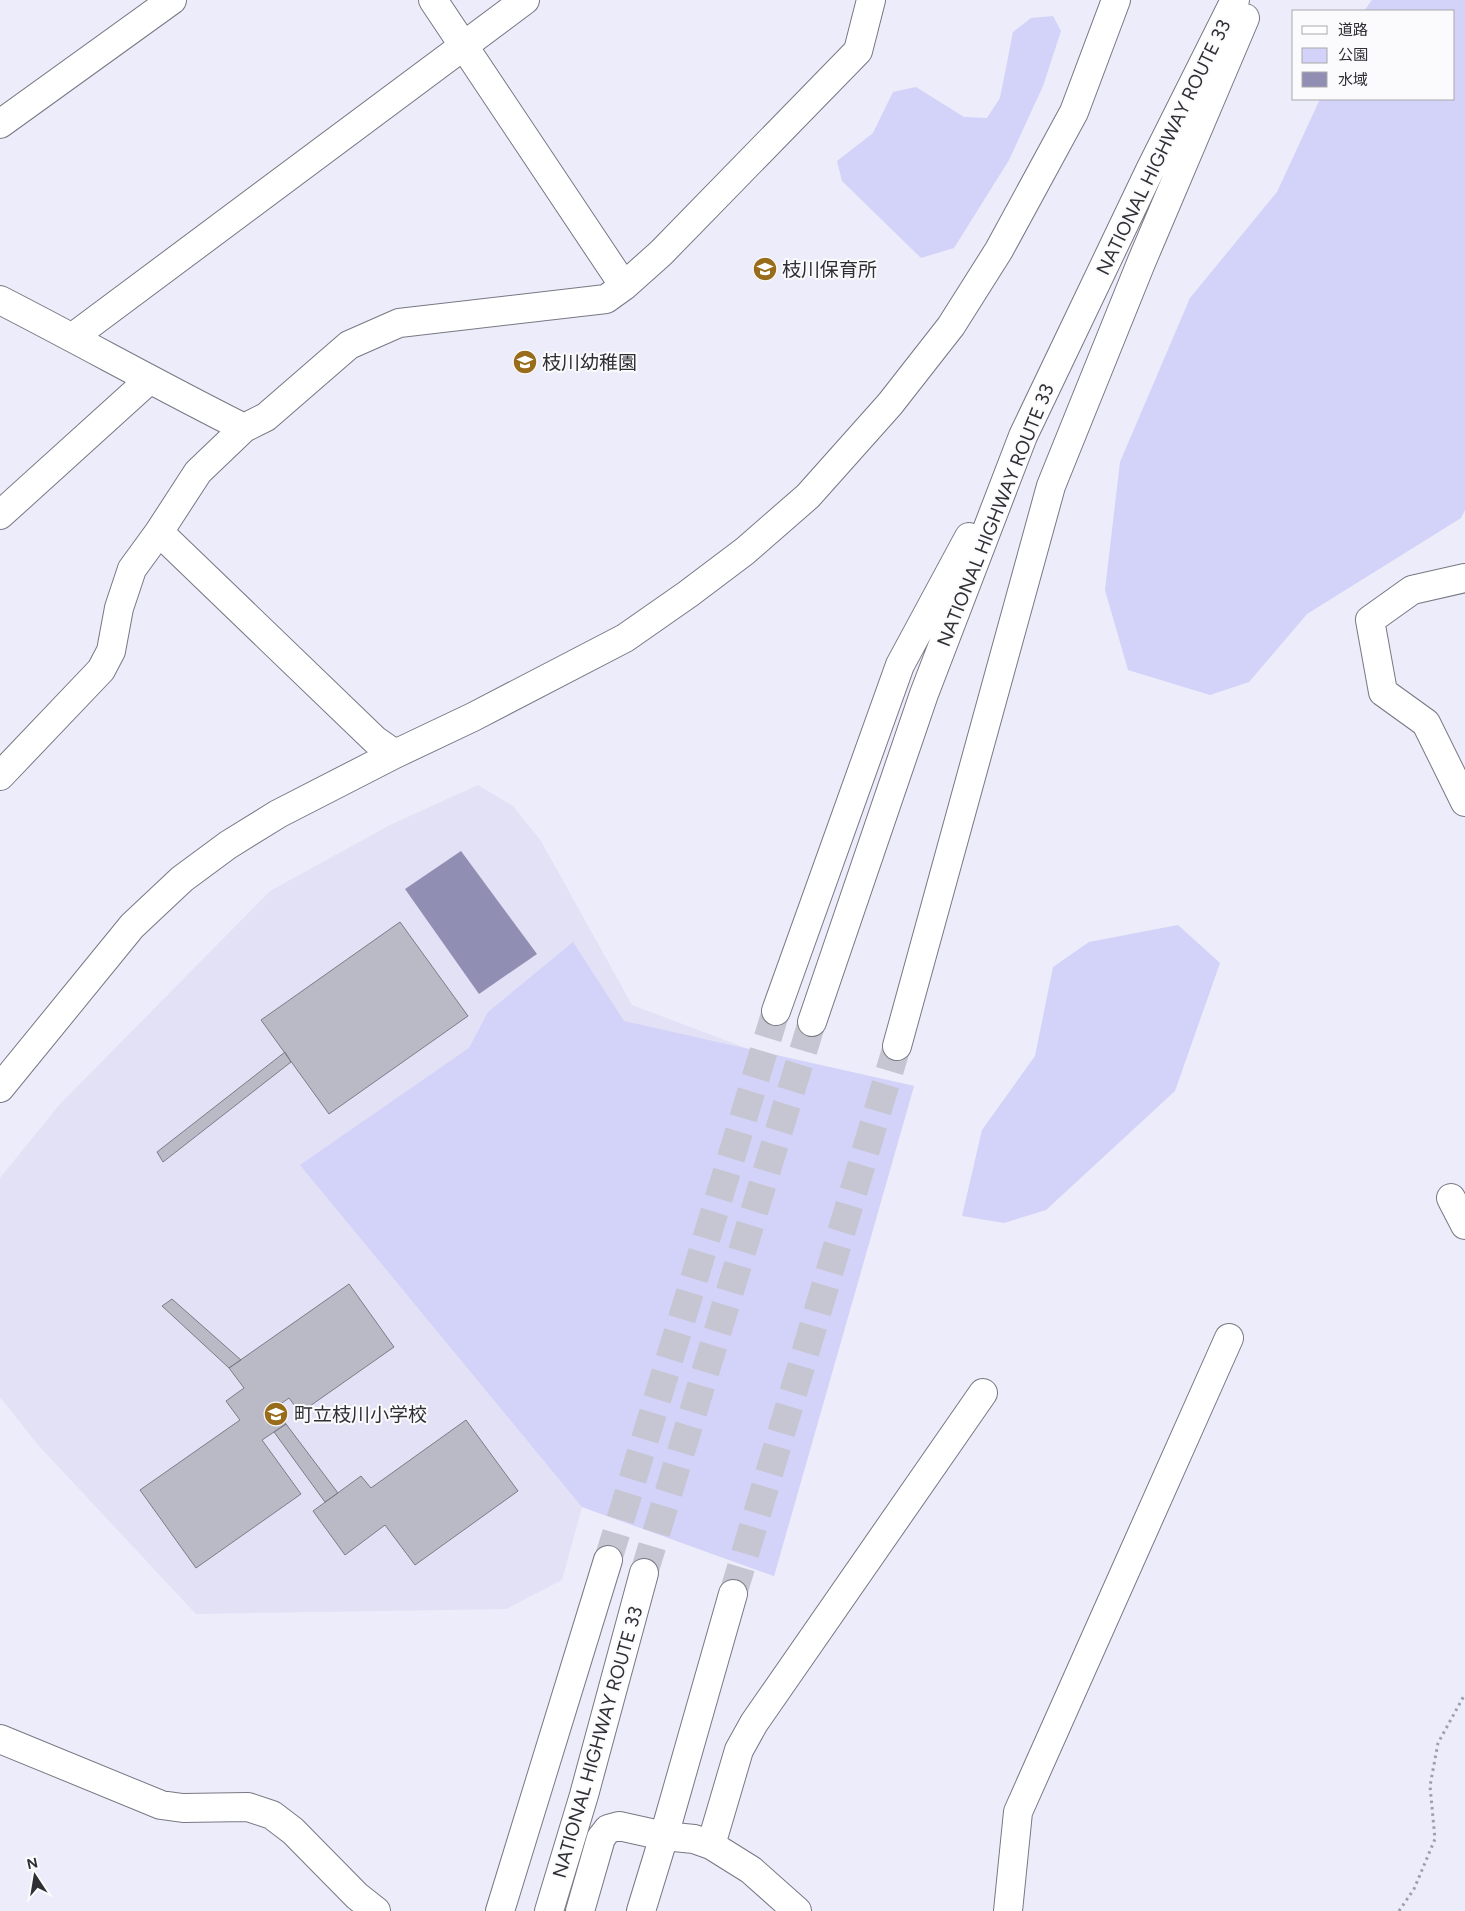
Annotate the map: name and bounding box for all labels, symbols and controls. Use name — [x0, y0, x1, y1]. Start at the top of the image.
legend — [1292, 10, 1455, 100]
street label: NATIONAL HIGHWAY ROUTE 33 — [1091, 16, 1235, 279]
text: 道路 — [1338, 21, 1368, 39]
text: 公園 — [1338, 46, 1368, 64]
text: 水域 — [1338, 71, 1368, 89]
school or university icon: 枝川保育所 — [752, 256, 778, 282]
place label: 枝川保育所 — [782, 258, 877, 281]
school or university icon: 枝川幼稚園 — [512, 349, 538, 375]
place label: 枝川幼稚園 — [542, 351, 637, 374]
street label: NATIONAL HIGHWAY ROUTE 33 — [932, 380, 1059, 650]
school or university icon: 町立枝川小学校 — [263, 1401, 289, 1427]
place label: 町立枝川小学校 — [294, 1403, 427, 1426]
street label: NATIONAL HIGHWAY ROUTE 33 — [548, 1604, 647, 1881]
north arrow — [10, 1851, 60, 1901]
text: N — [25, 1854, 39, 1873]

